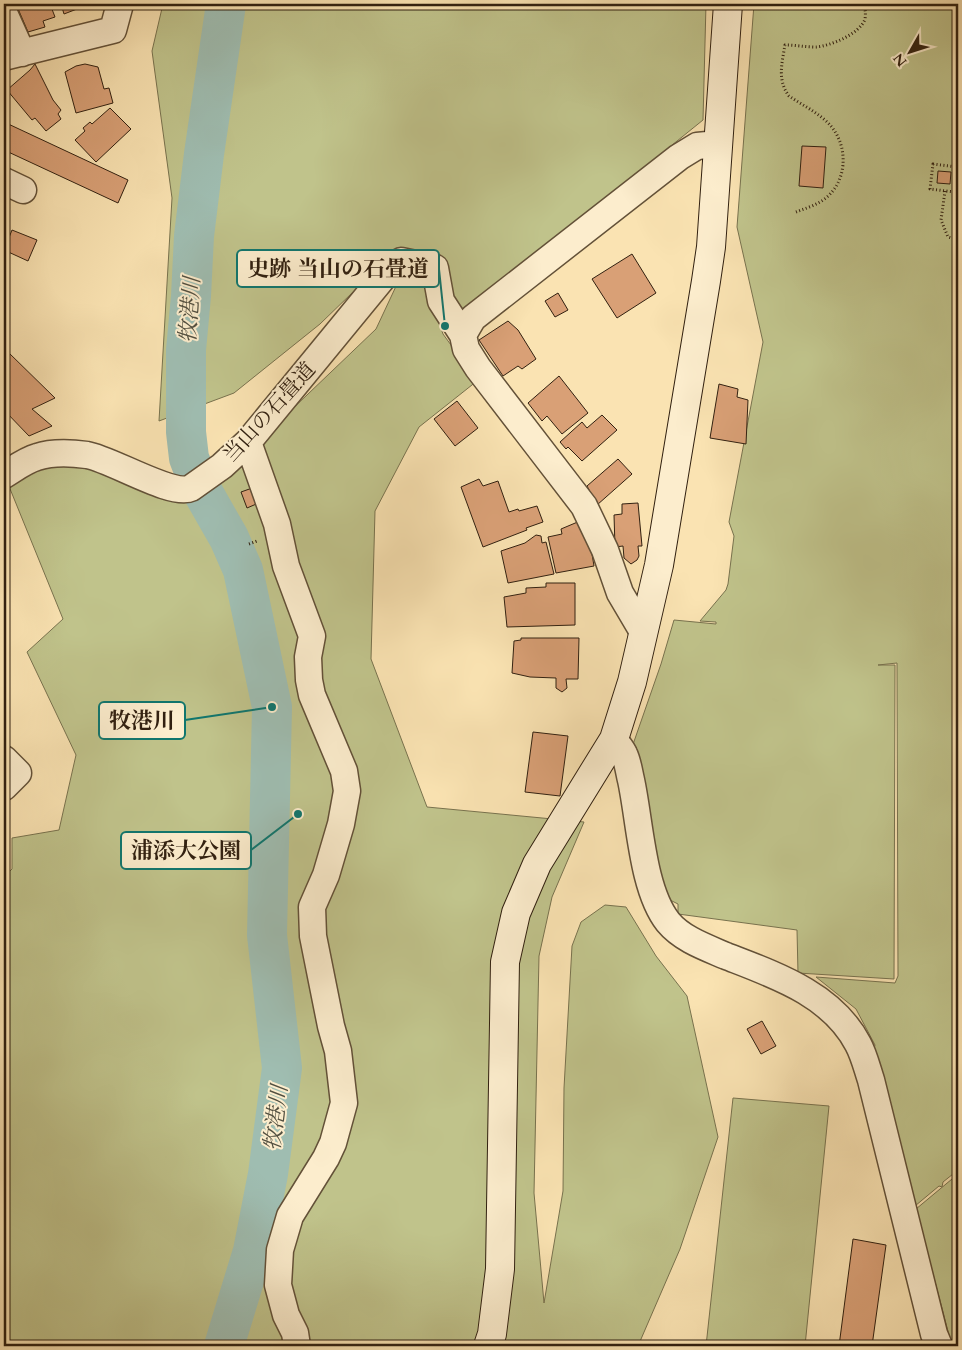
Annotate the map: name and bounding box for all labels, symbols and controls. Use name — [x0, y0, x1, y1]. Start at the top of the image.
north arrow — [884, 28, 934, 78]
text: N — [889, 49, 911, 71]
callout: 史跡 当山の石畳道 — [237, 250, 439, 287]
text: 史跡 当山の石畳道 — [247, 254, 429, 284]
water label: 牧港川 — [173, 274, 207, 344]
street label: 当山の石畳道 — [216, 356, 322, 469]
callout: 牧港川 — [99, 702, 185, 739]
text: 牧港川 — [109, 706, 175, 736]
callout: 浦添大公園 — [121, 832, 251, 869]
text: 浦添大公園 — [131, 836, 241, 866]
water label: 牧港川 — [257, 1082, 295, 1153]

